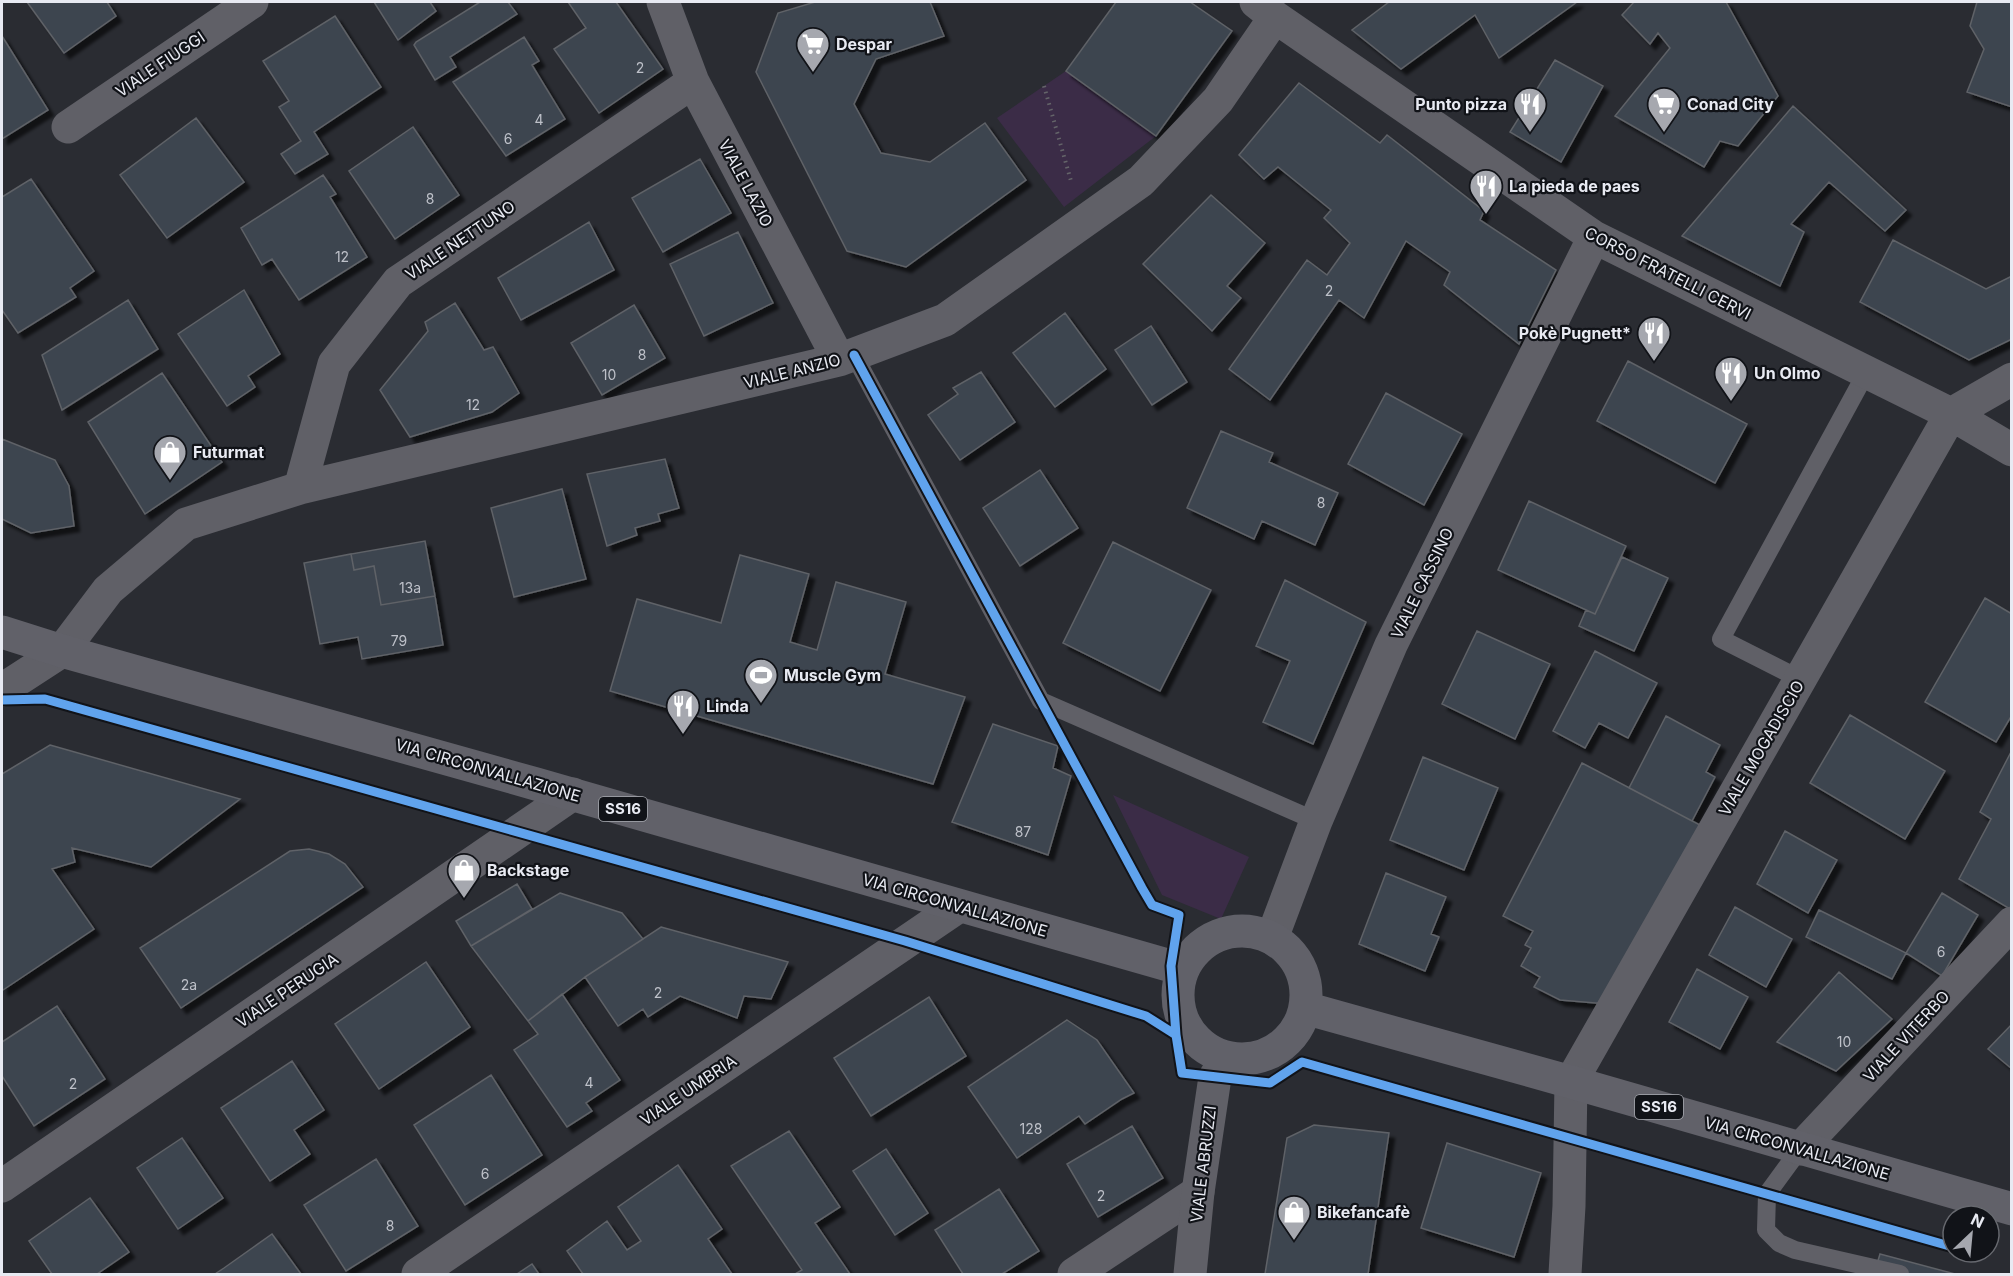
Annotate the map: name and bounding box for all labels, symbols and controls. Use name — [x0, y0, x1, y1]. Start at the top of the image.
supermarket icon: Despar — [795, 26, 831, 73]
street label: VIALE FIUGGI — [112, 27, 208, 101]
place label: Despar — [836, 34, 893, 54]
house number: 2 — [636, 59, 644, 76]
restaurant icon: Punto pizza — [1512, 86, 1548, 133]
supermarket icon: Conad City — [1646, 86, 1682, 133]
place label: Punto pizza — [1415, 94, 1507, 114]
place label: Conad City — [1687, 94, 1774, 114]
house number: 4 — [534, 111, 544, 128]
house number: 6 — [504, 130, 512, 147]
street label: VIALE LAZIO — [715, 136, 777, 230]
restaurant icon: La pieda de paes — [1468, 168, 1504, 215]
place label: La pieda de paes — [1509, 176, 1640, 196]
house number: 8 — [426, 190, 434, 207]
street label: VIALE NETTUNO — [401, 196, 519, 284]
street label: CORSO FRATELLI CERVI — [1581, 222, 1755, 324]
house number: 12 — [335, 248, 349, 265]
house number: 2 — [1325, 282, 1333, 299]
restaurant icon: Pokè Pugnett* — [1636, 315, 1672, 362]
place label: Pokè Pugnett* — [1519, 323, 1631, 343]
house number: 8 — [638, 346, 646, 363]
street label: VIALE ANZIO — [741, 349, 843, 393]
restaurant icon: Un Olmo — [1713, 355, 1749, 402]
place label: Un Olmo — [1754, 363, 1821, 383]
house number: 10 — [602, 366, 616, 383]
house number: 12 — [466, 396, 480, 413]
shop icon: Futurmat — [152, 434, 188, 481]
place label: Futurmat — [193, 442, 264, 462]
house number: 8 — [1317, 494, 1325, 511]
street label: VIALE CASSINO — [1386, 524, 1458, 642]
house number: 13a — [399, 579, 421, 596]
house number: 79 — [391, 632, 407, 649]
sports icon: Muscle Gym — [743, 657, 779, 704]
place label: Muscle Gym — [784, 665, 881, 685]
street label: VIALE MOGADISCIO — [1714, 677, 1808, 819]
restaurant icon: Linda — [665, 688, 701, 735]
place label: Linda — [706, 696, 749, 716]
street label: VIA CIRCONVALLAZIONE — [393, 734, 583, 806]
road number: SS16 — [599, 797, 647, 821]
house number: 87 — [1015, 823, 1031, 840]
shop icon: Backstage — [446, 852, 482, 899]
place label: Backstage — [487, 860, 569, 880]
street label: VIA CIRCONVALLAZIONE — [860, 869, 1050, 941]
house number: 6 — [1937, 943, 1945, 960]
street label: VIALE PERUGIA — [232, 948, 342, 1032]
house number: 2a — [181, 976, 197, 993]
house number: 2 — [654, 984, 662, 1001]
street label: VIALE VITERBO — [1859, 986, 1953, 1086]
house number: 10 — [1837, 1033, 1851, 1050]
street label: VIALE UMBRIA — [636, 1050, 740, 1130]
house number: 4 — [584, 1074, 594, 1091]
house number: 2 — [69, 1075, 77, 1092]
road number: SS16 — [1635, 1095, 1683, 1119]
street label: VIALE ABRUZZI — [1186, 1104, 1220, 1224]
street label: VIA CIRCONVALLAZIONE — [1702, 1112, 1892, 1184]
house number: 128 — [1020, 1120, 1042, 1137]
house number: 6 — [481, 1165, 489, 1182]
house number: 2 — [1097, 1187, 1105, 1204]
shop icon: Bikefancafè — [1276, 1194, 1312, 1241]
place label: Bikefancafè — [1317, 1202, 1410, 1222]
north arrow — [1941, 1204, 2001, 1264]
text: N — [1968, 1209, 1987, 1232]
house number: 8 — [386, 1217, 394, 1234]

